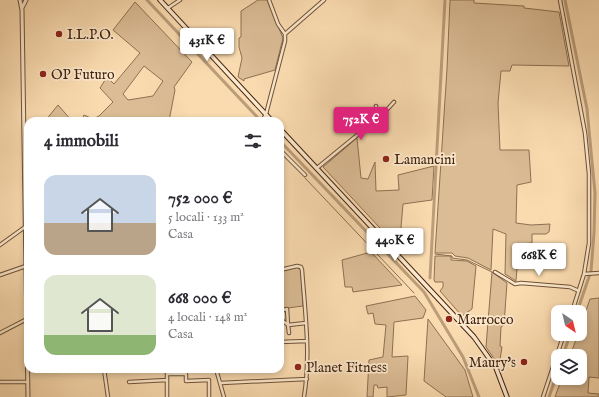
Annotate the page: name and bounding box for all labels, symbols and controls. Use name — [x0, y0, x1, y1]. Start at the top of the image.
place label: I.L.P.O. — [67, 26, 113, 44]
pin: 431K € — [174, 28, 240, 62]
marker: I.L.P.O. — [54, 29, 64, 39]
text: 431K € — [189, 32, 225, 49]
place label: OP Futuro — [51, 66, 115, 84]
marker: OP Futuro — [38, 69, 48, 79]
pin: 752K € — [328, 107, 394, 141]
text: 752K € — [343, 111, 379, 128]
icon: filters — [242, 130, 264, 152]
text: 4 immobili — [44, 131, 119, 152]
place label: Lamancini — [394, 151, 456, 169]
marker: Lamancini — [381, 154, 391, 164]
text: 752 000 € — [168, 188, 232, 209]
icon: home — [76, 191, 124, 239]
text: 5 locali · 133 m² — [168, 209, 244, 226]
text: Casa — [168, 226, 193, 243]
pin: 440K € — [362, 228, 428, 262]
text: 440K € — [376, 232, 415, 249]
pin: 668K € — [506, 243, 572, 277]
text: 668K € — [521, 247, 557, 264]
text: 668 000 € — [168, 288, 231, 309]
icon: home — [76, 291, 124, 339]
north arrow — [551, 305, 587, 341]
map controls — [551, 305, 587, 385]
text: 4 locali · 148 m² — [168, 309, 247, 326]
place label: Marrocco — [457, 311, 514, 329]
marker: Marrocco — [444, 314, 454, 324]
text: Casa — [168, 326, 193, 343]
button: layers — [551, 349, 587, 385]
place label: Maury's — [469, 354, 516, 372]
marker: Maury's — [519, 357, 529, 367]
place label: Planet Fitness — [306, 359, 387, 377]
marker: Planet Fitness — [293, 362, 303, 372]

